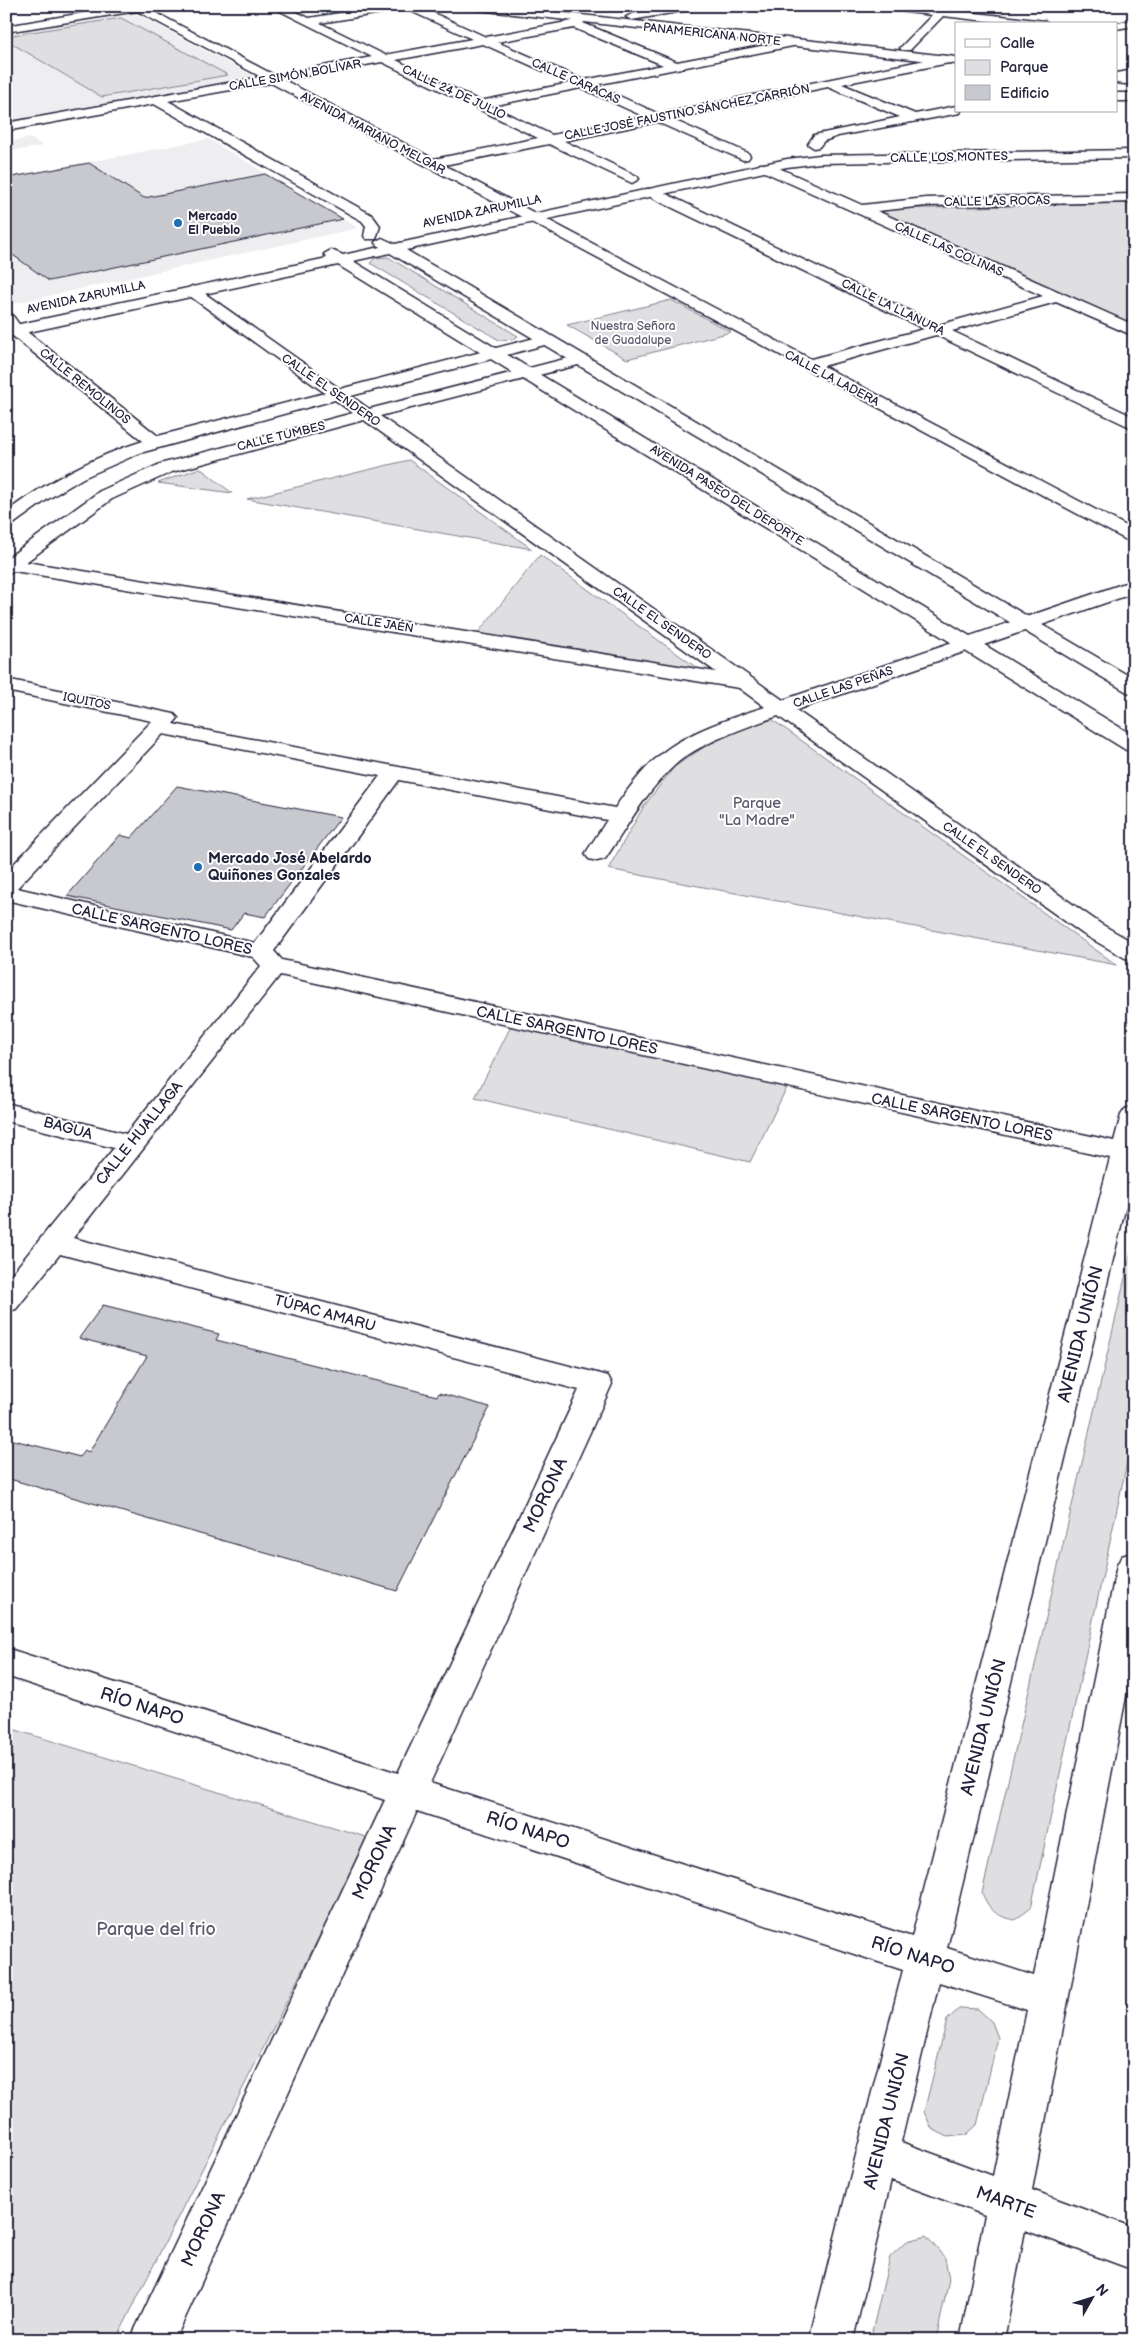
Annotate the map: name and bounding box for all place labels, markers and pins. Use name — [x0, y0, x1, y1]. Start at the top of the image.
place label: Mercado El Pueblo — [188, 209, 240, 238]
marker: Mercado El Pueblo — [172, 217, 184, 229]
place label: Mercado José Abelardo Quiñones Gonzales — [208, 849, 372, 885]
marker: Mercado José Abelardo Quiñones Gonzales — [192, 861, 204, 873]

